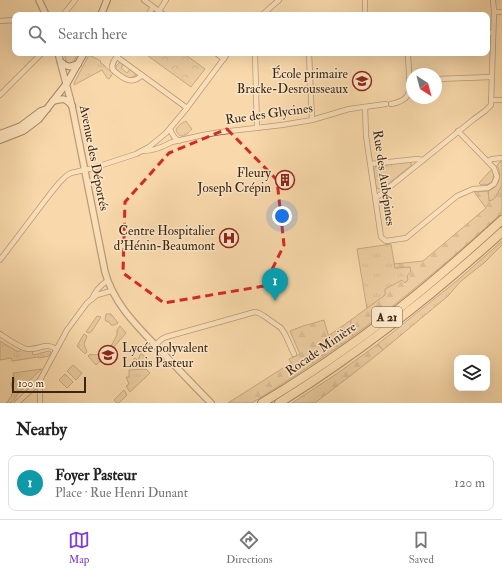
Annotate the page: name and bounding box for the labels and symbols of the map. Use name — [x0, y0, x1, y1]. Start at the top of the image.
place label: École primaire Bracke-Desrousseaux — [237, 65, 349, 97]
north arrow — [406, 68, 442, 104]
school or university icon: École primaire Bracke-Desrousseaux — [351, 70, 373, 92]
street label: Rue des Glycines — [224, 100, 314, 129]
street label: Avenue des Déportés — [75, 103, 112, 213]
street label: Rue des Aubépines — [368, 129, 399, 228]
place label: Fleury Joseph Crépin — [196, 165, 271, 197]
building icon: Fleury Joseph Crépin — [274, 169, 296, 191]
your location — [272, 206, 292, 226]
place label: Centre Hospitalier d'Hénin-Beaumont — [114, 223, 215, 254]
hospital icon: Centre Hospitalier d'Hénin-Beaumont — [218, 227, 240, 249]
pin: 1 — [262, 268, 288, 301]
road number: A 21 — [372, 307, 402, 327]
street label: Rocade Minière — [283, 318, 360, 379]
place label: Lycée polyvalent Louis Pasteur — [122, 340, 208, 371]
school or university icon: Lycée polyvalent Louis Pasteur — [97, 344, 119, 366]
scale bar — [12, 375, 86, 394]

